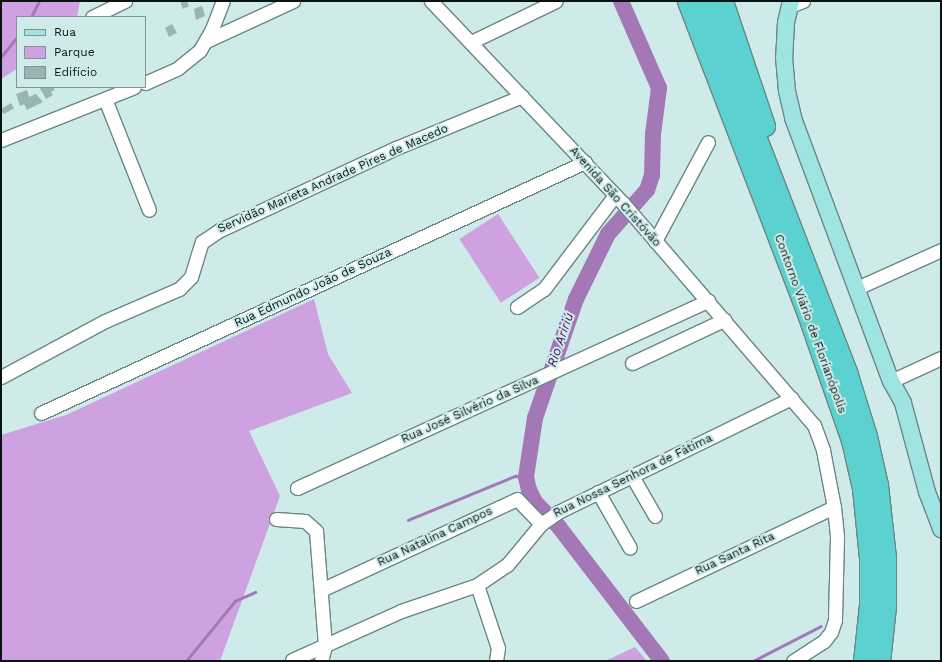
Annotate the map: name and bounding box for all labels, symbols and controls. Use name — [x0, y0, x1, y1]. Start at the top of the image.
legend — [16, 16, 146, 88]
text: Rua — [54, 25, 76, 39]
text: Parque — [54, 45, 95, 59]
text: Edifício — [54, 65, 97, 79]
street label: Servidão Marieta Andrade Pires de Macedo — [215, 121, 451, 237]
street label: Avenida São Cristóvão — [566, 144, 664, 250]
street label: Contorno Viário de Florianópolis — [771, 232, 849, 416]
street label: Rua Edmundo João de Souza — [232, 245, 394, 331]
water label: Rio Aririú — [544, 311, 578, 369]
street label: Rua José Silvério da Silva — [399, 373, 541, 447]
street label: Rua Nossa Senhora de Fátima — [551, 431, 715, 521]
street label: Rua Natalina Campos — [375, 504, 495, 570]
street label: Rua Santa Rita — [693, 529, 777, 579]

